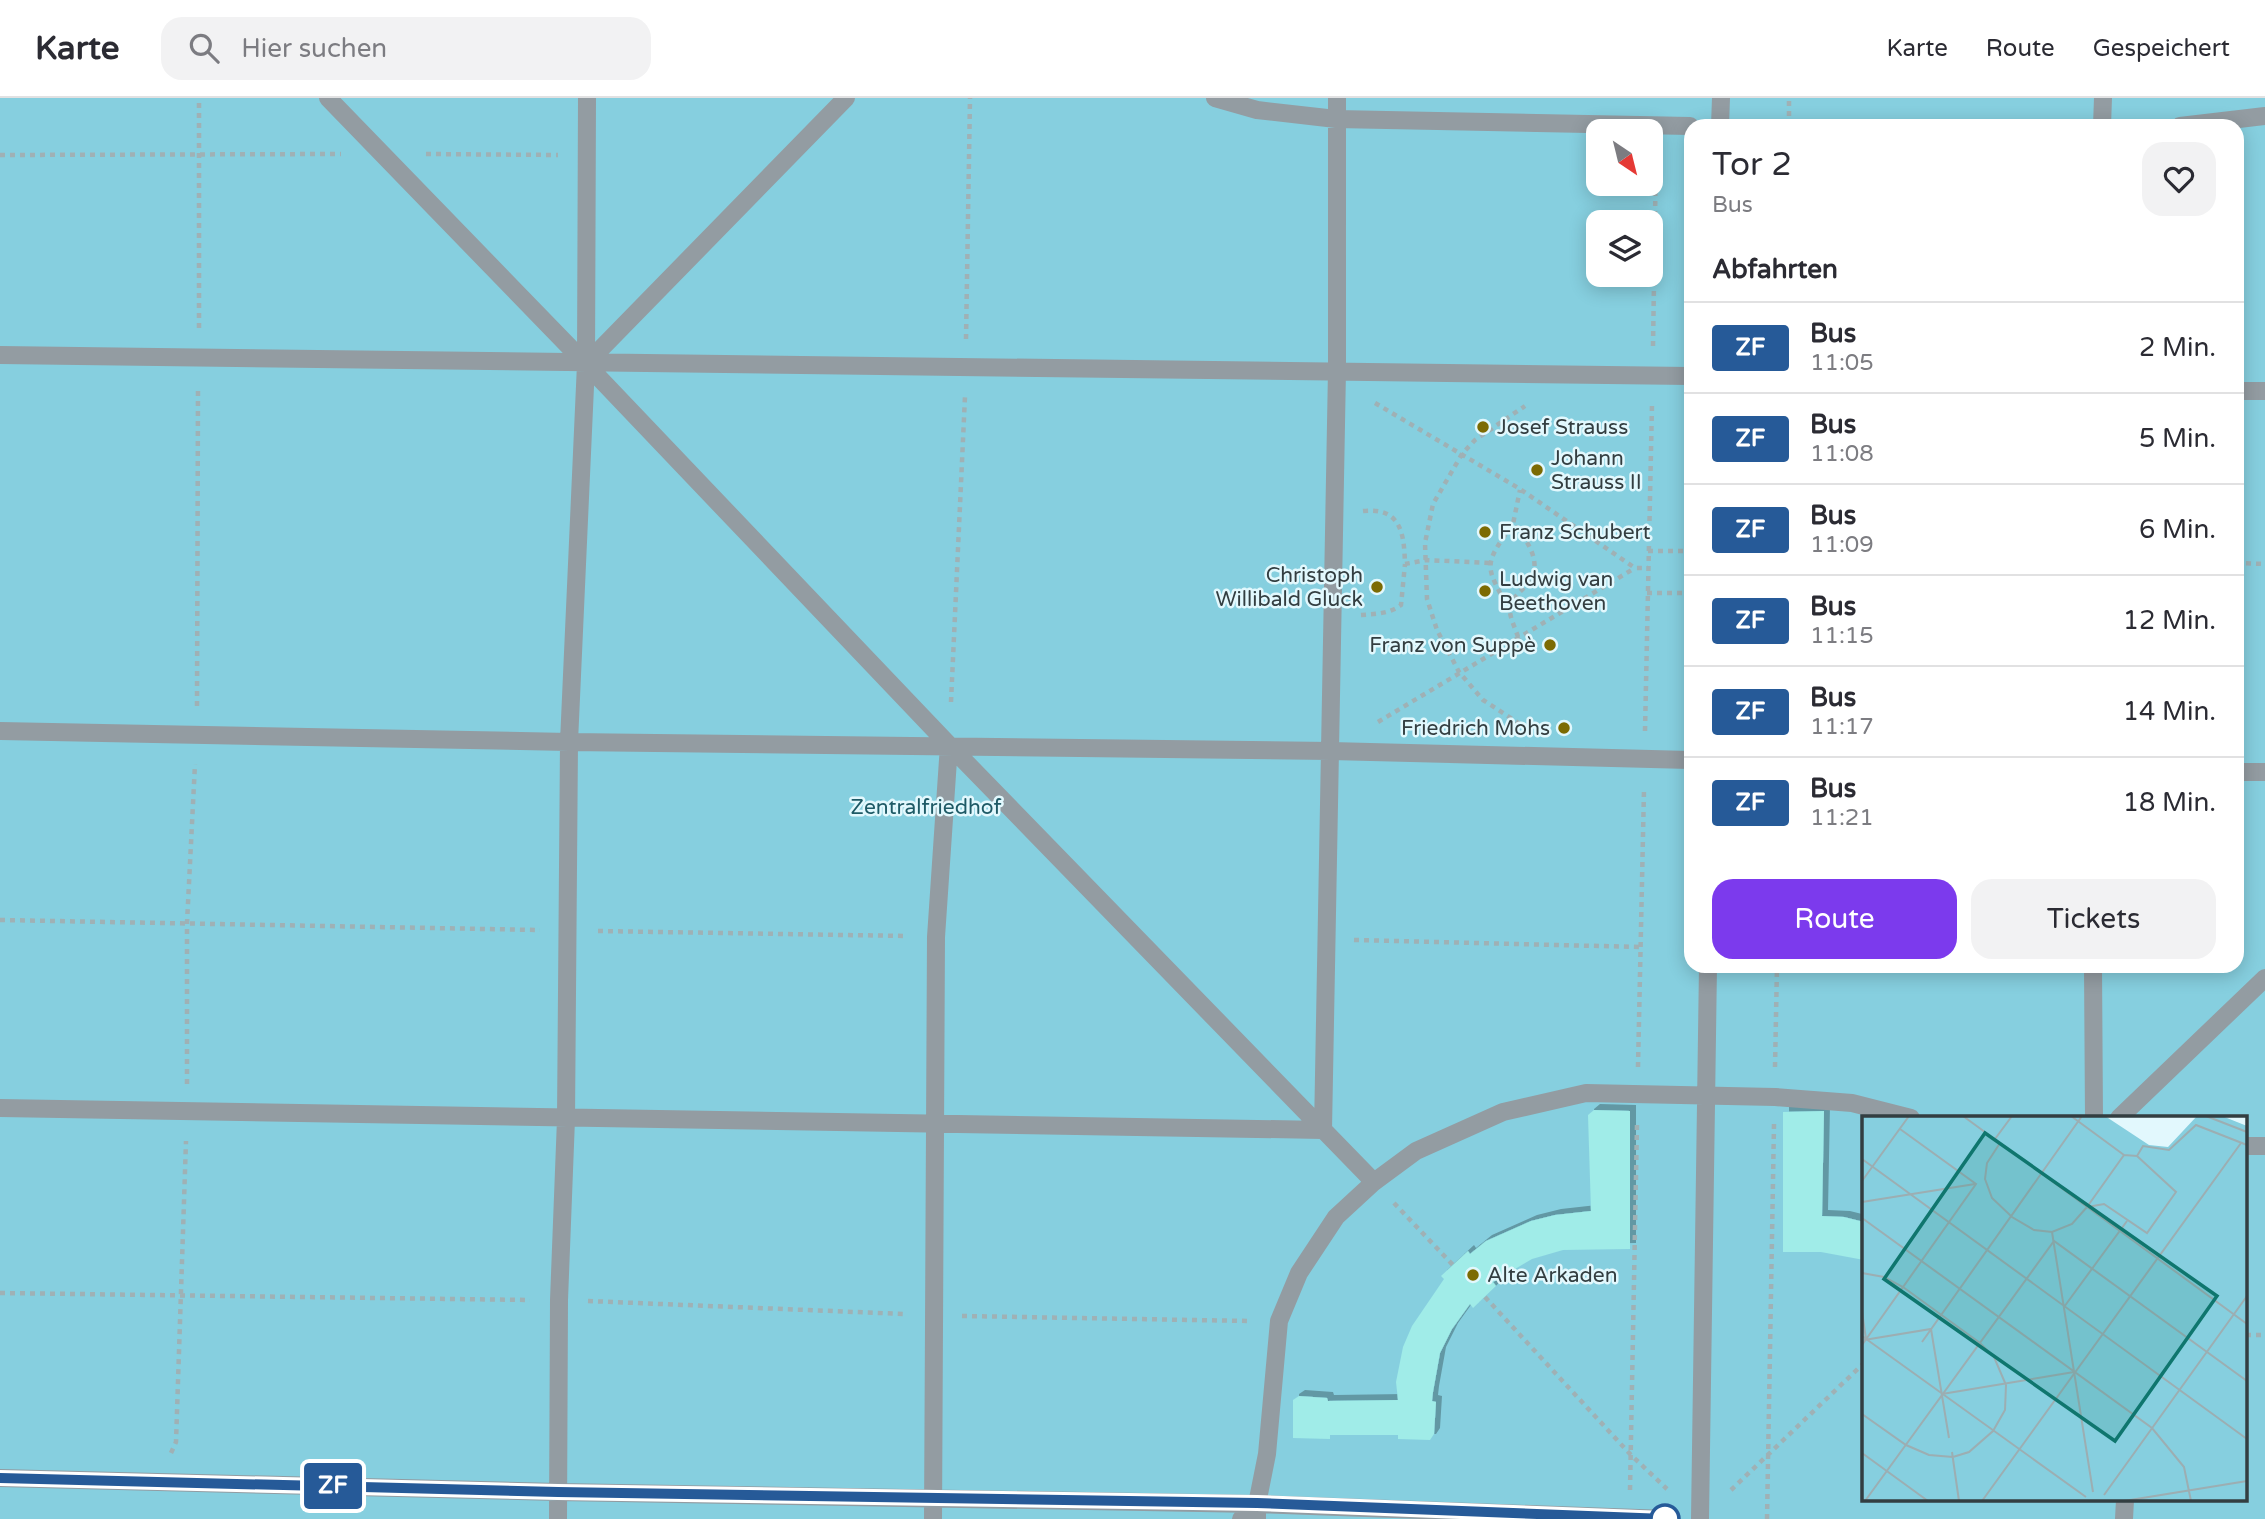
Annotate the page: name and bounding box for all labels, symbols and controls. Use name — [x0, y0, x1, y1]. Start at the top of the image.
search box — [161, 17, 651, 80]
text: Karte — [35, 29, 119, 68]
icon: search — [185, 29, 223, 67]
text: Hier suchen — [241, 33, 387, 64]
text: Karte — [1886, 34, 1948, 63]
text: Route — [1986, 34, 2055, 63]
text: Gespeichert — [2093, 34, 2230, 63]
north arrow — [1586, 119, 1662, 196]
map controls — [1586, 119, 1663, 287]
button: heart — [2142, 142, 2216, 216]
text: Tor 2 — [1712, 145, 1792, 184]
text: Bus — [1712, 191, 1753, 219]
button: layers — [1586, 210, 1663, 287]
text: Abfahrten — [1712, 254, 1838, 285]
text: Bus — [1810, 318, 1856, 349]
text: 2 Min. — [2139, 332, 2216, 363]
text: ZF — [1736, 333, 1765, 362]
text: 11:05 — [1810, 349, 1874, 377]
text: Bus — [1810, 409, 1856, 440]
place label: Josef Strauss — [1497, 415, 1628, 440]
marker: Josef Strauss — [1475, 419, 1491, 435]
text: 5 Min. — [2139, 423, 2216, 454]
text: ZF — [1736, 424, 1765, 453]
text: 11:08 — [1810, 440, 1874, 468]
place label: Johann Strauss II — [1551, 446, 1642, 495]
marker: Johann Strauss II — [1529, 462, 1545, 478]
text: Bus — [1810, 500, 1856, 531]
text: 6 Min. — [2139, 514, 2216, 545]
text: ZF — [1736, 515, 1765, 544]
place label: Franz Schubert — [1499, 520, 1651, 545]
marker: Franz Schubert — [1477, 524, 1493, 540]
text: 11:09 — [1810, 531, 1874, 559]
place label: Christoph Willibald Gluck — [1216, 563, 1363, 612]
place label: Ludwig van Beethoven — [1499, 567, 1613, 616]
marker: Christoph Willibald Gluck — [1369, 579, 1385, 595]
marker: Ludwig van Beethoven — [1477, 583, 1493, 599]
text: Bus — [1810, 591, 1856, 622]
text: 12 Min. — [2123, 605, 2216, 636]
text: ZF — [1736, 606, 1765, 635]
text: 11:15 — [1810, 622, 1874, 650]
place label: Franz von Suppè — [1369, 633, 1536, 658]
marker: Franz von Suppè — [1542, 637, 1558, 653]
text: Bus — [1810, 682, 1856, 713]
text: 14 Min. — [2123, 696, 2216, 727]
text: ZF — [1736, 697, 1765, 726]
text: 11:17 — [1810, 713, 1874, 741]
place label: Friedrich Mohs — [1401, 716, 1550, 741]
marker: Friedrich Mohs — [1556, 720, 1572, 736]
text: Bus — [1810, 773, 1856, 804]
text: 18 Min. — [2123, 787, 2216, 818]
text: ZF — [1736, 788, 1765, 817]
park label: Zentralfriedhof — [851, 795, 1001, 820]
text: 11:21 — [1810, 804, 1874, 832]
button: Route — [1712, 879, 1957, 959]
button: Tickets — [1971, 879, 2216, 959]
inset map — [1862, 1116, 2248, 1502]
place label: Alte Arkaden — [1487, 1263, 1618, 1288]
marker: Alte Arkaden — [1465, 1267, 1481, 1283]
line badge: ZF — [302, 1463, 364, 1509]
text: ZF — [318, 1471, 348, 1500]
unlabelled marker — [1650, 1504, 1680, 1519]

